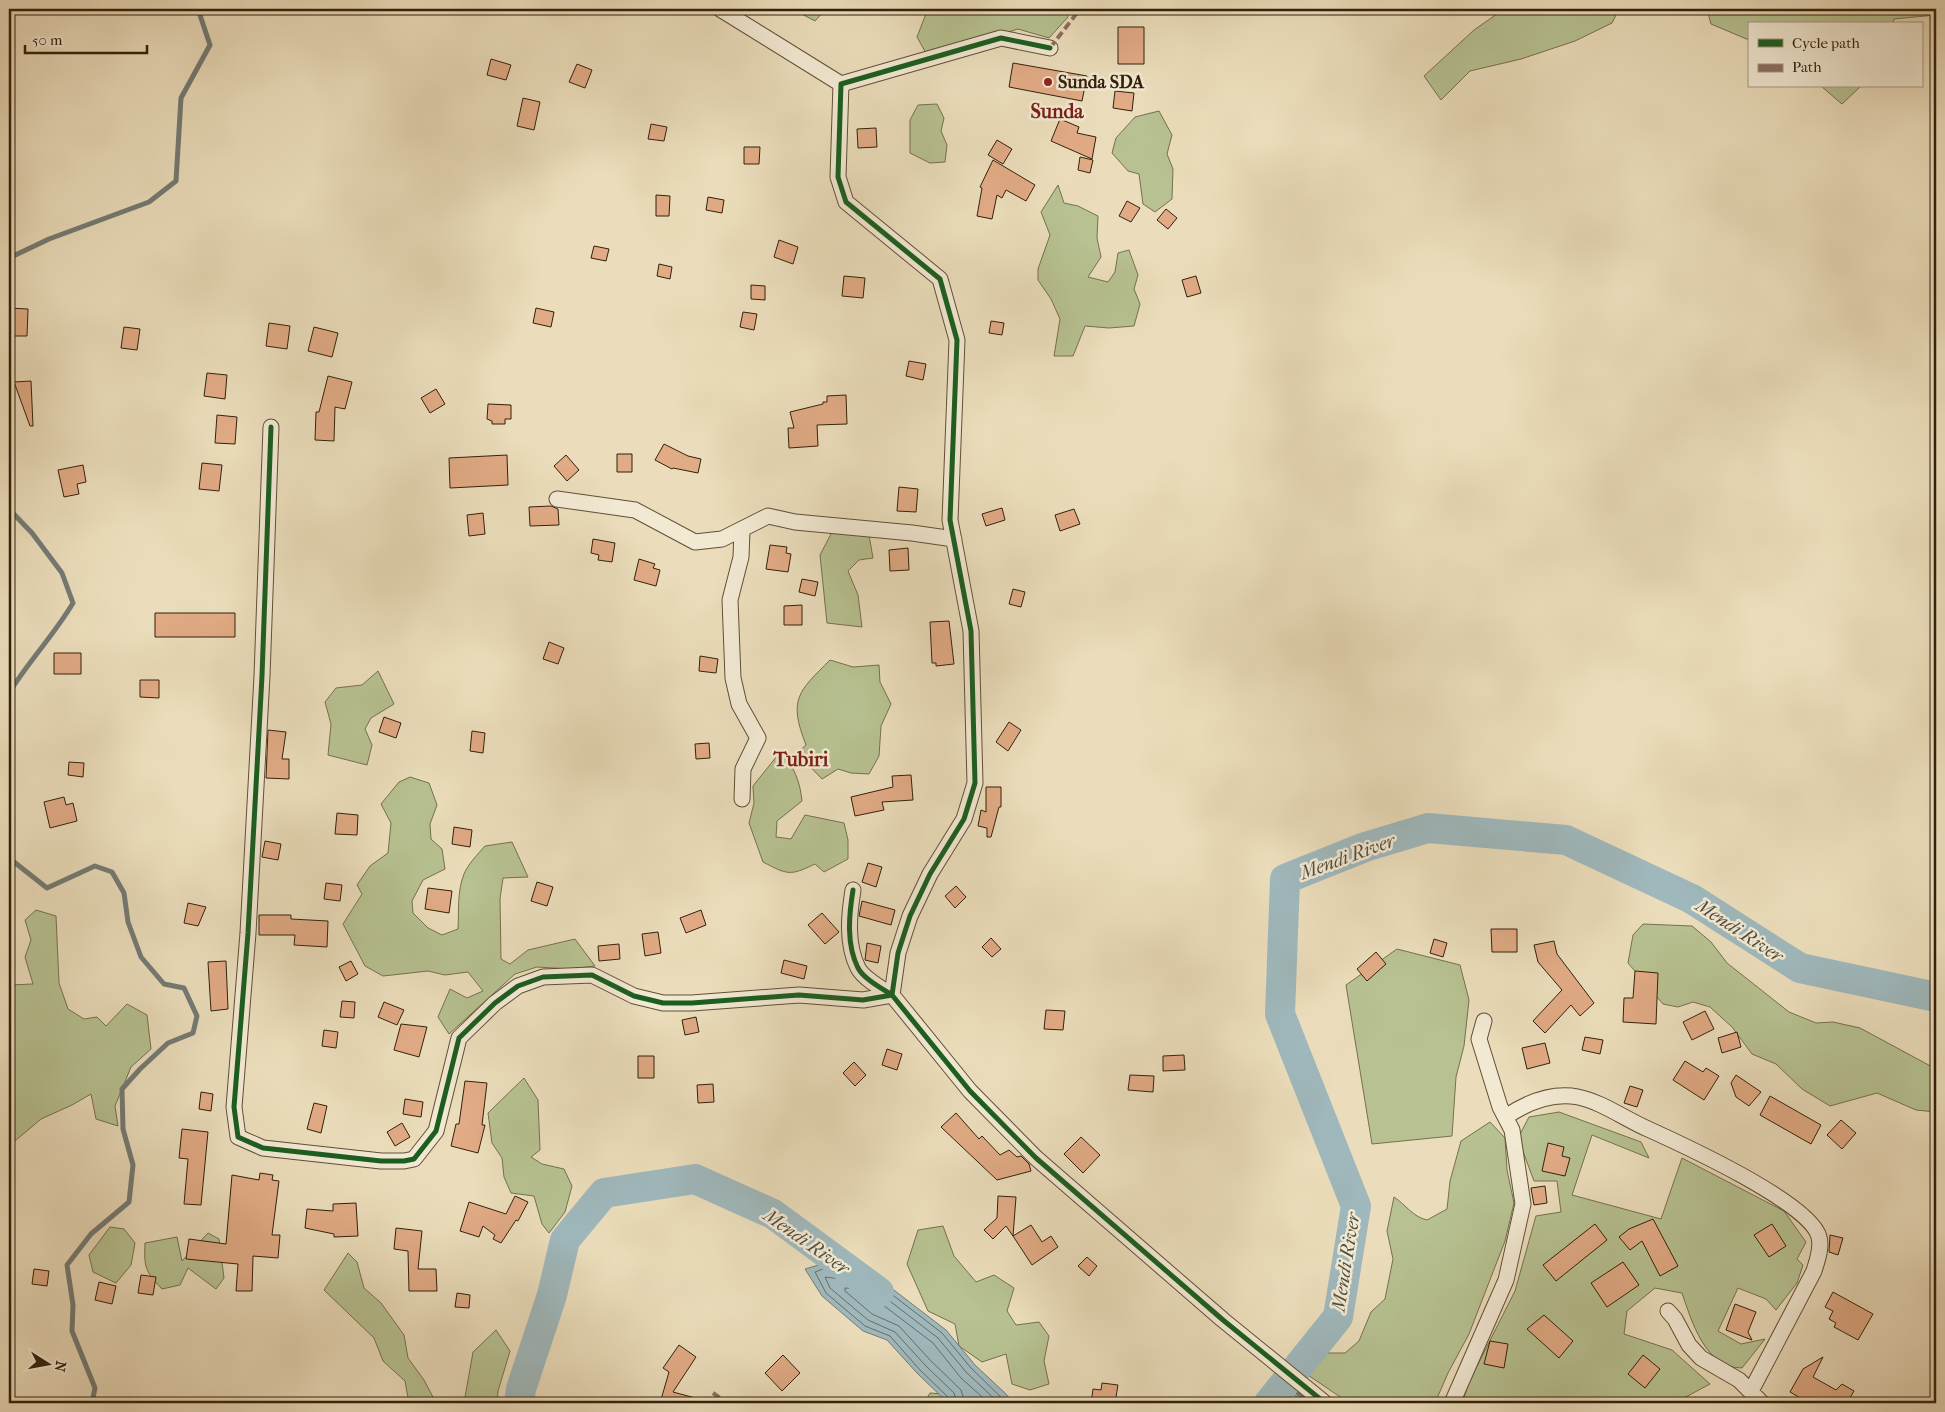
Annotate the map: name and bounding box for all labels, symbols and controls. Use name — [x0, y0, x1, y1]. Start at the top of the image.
scale bar — [25, 22, 148, 54]
legend — [1748, 22, 1922, 88]
text: 50 m — [32, 31, 63, 49]
text: Cycle path — [1792, 34, 1860, 52]
text: Path — [1792, 58, 1822, 76]
place label: Sunda SDA — [1058, 72, 1145, 93]
marker: Sunda SDA — [1042, 76, 1054, 88]
district label: Sunda — [1030, 100, 1084, 123]
district label: Tubiri — [773, 748, 830, 771]
water label: Mendi River — [1295, 829, 1399, 885]
water label: Mendi River — [1690, 893, 1788, 968]
water label: Mendi River — [758, 1203, 855, 1280]
water label: Mendi River — [1327, 1210, 1365, 1315]
north arrow — [22, 1340, 72, 1390]
text: N — [51, 1360, 70, 1374]

